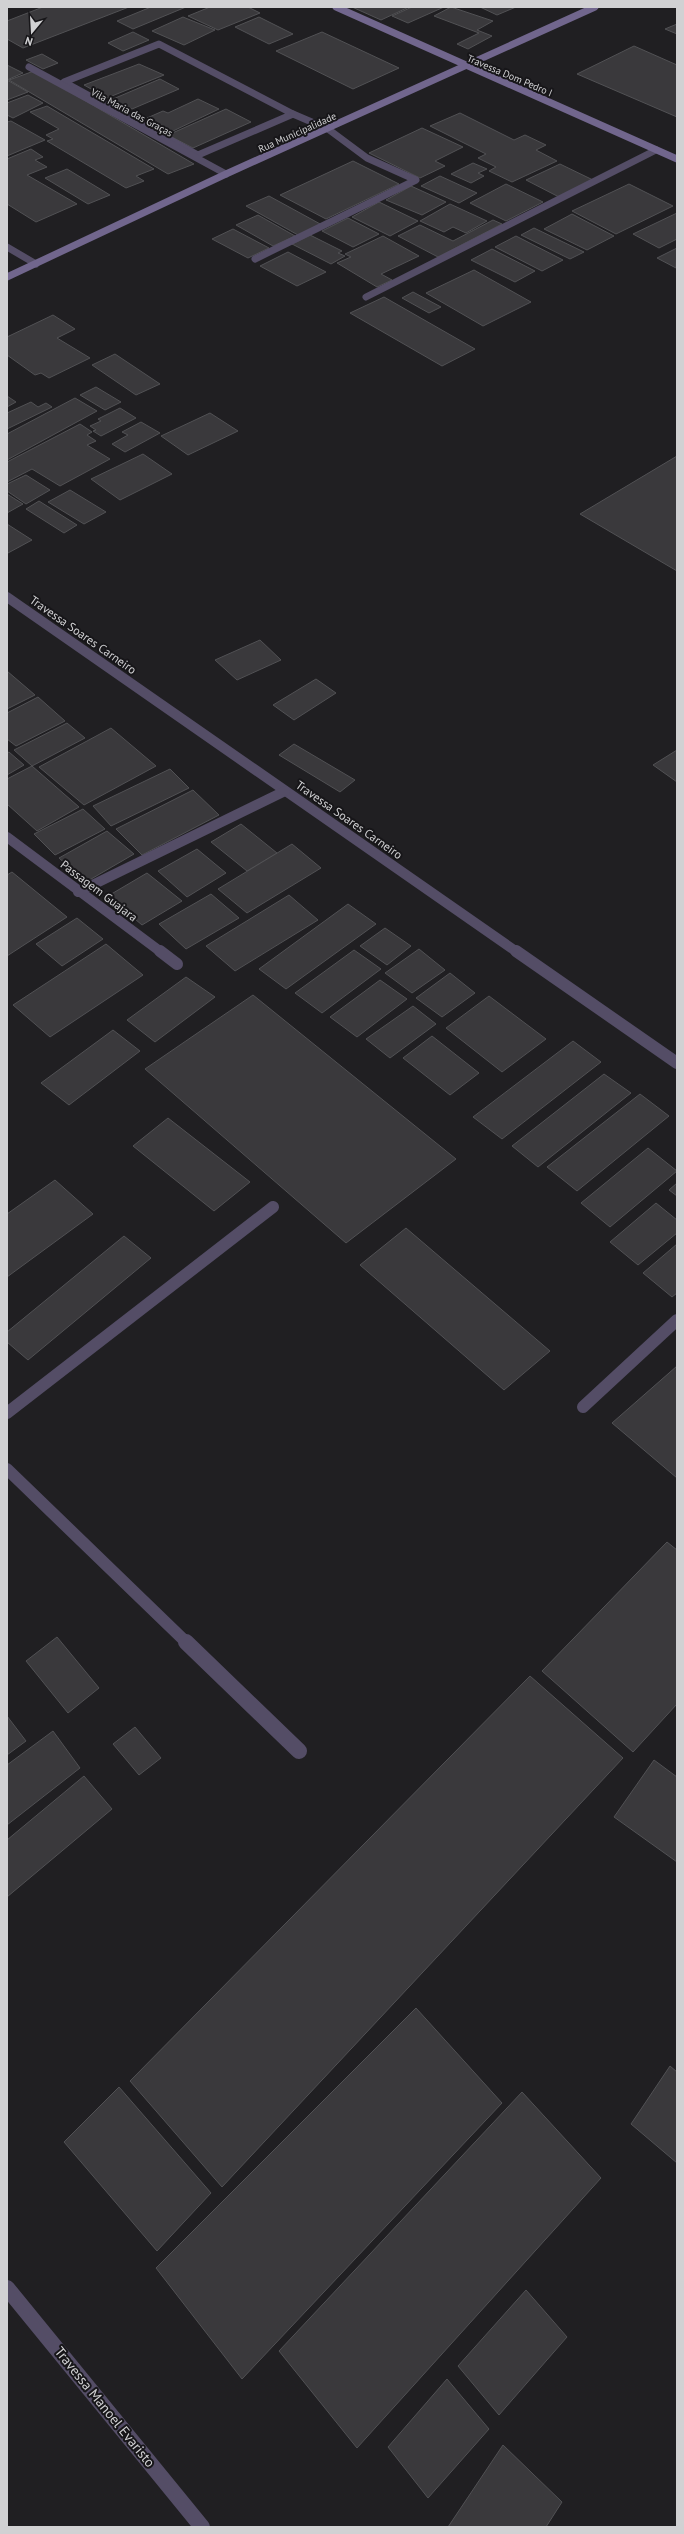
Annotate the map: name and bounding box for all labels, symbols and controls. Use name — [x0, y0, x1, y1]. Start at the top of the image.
north arrow — [12, 12, 52, 52]
text: N — [23, 34, 35, 49]
street label: Travessa Dom Pedro I — [465, 52, 554, 99]
street label: Vila Maria das Graças — [88, 85, 175, 140]
street label: Rua Municipalidade — [256, 109, 338, 156]
street label: Travessa Soares Carneiro — [27, 592, 139, 677]
street label: Travessa Soares Carneiro — [293, 777, 405, 862]
street label: Passagem Guajara — [58, 857, 141, 925]
street label: Travessa Manoel Evaristo — [51, 2343, 159, 2471]

